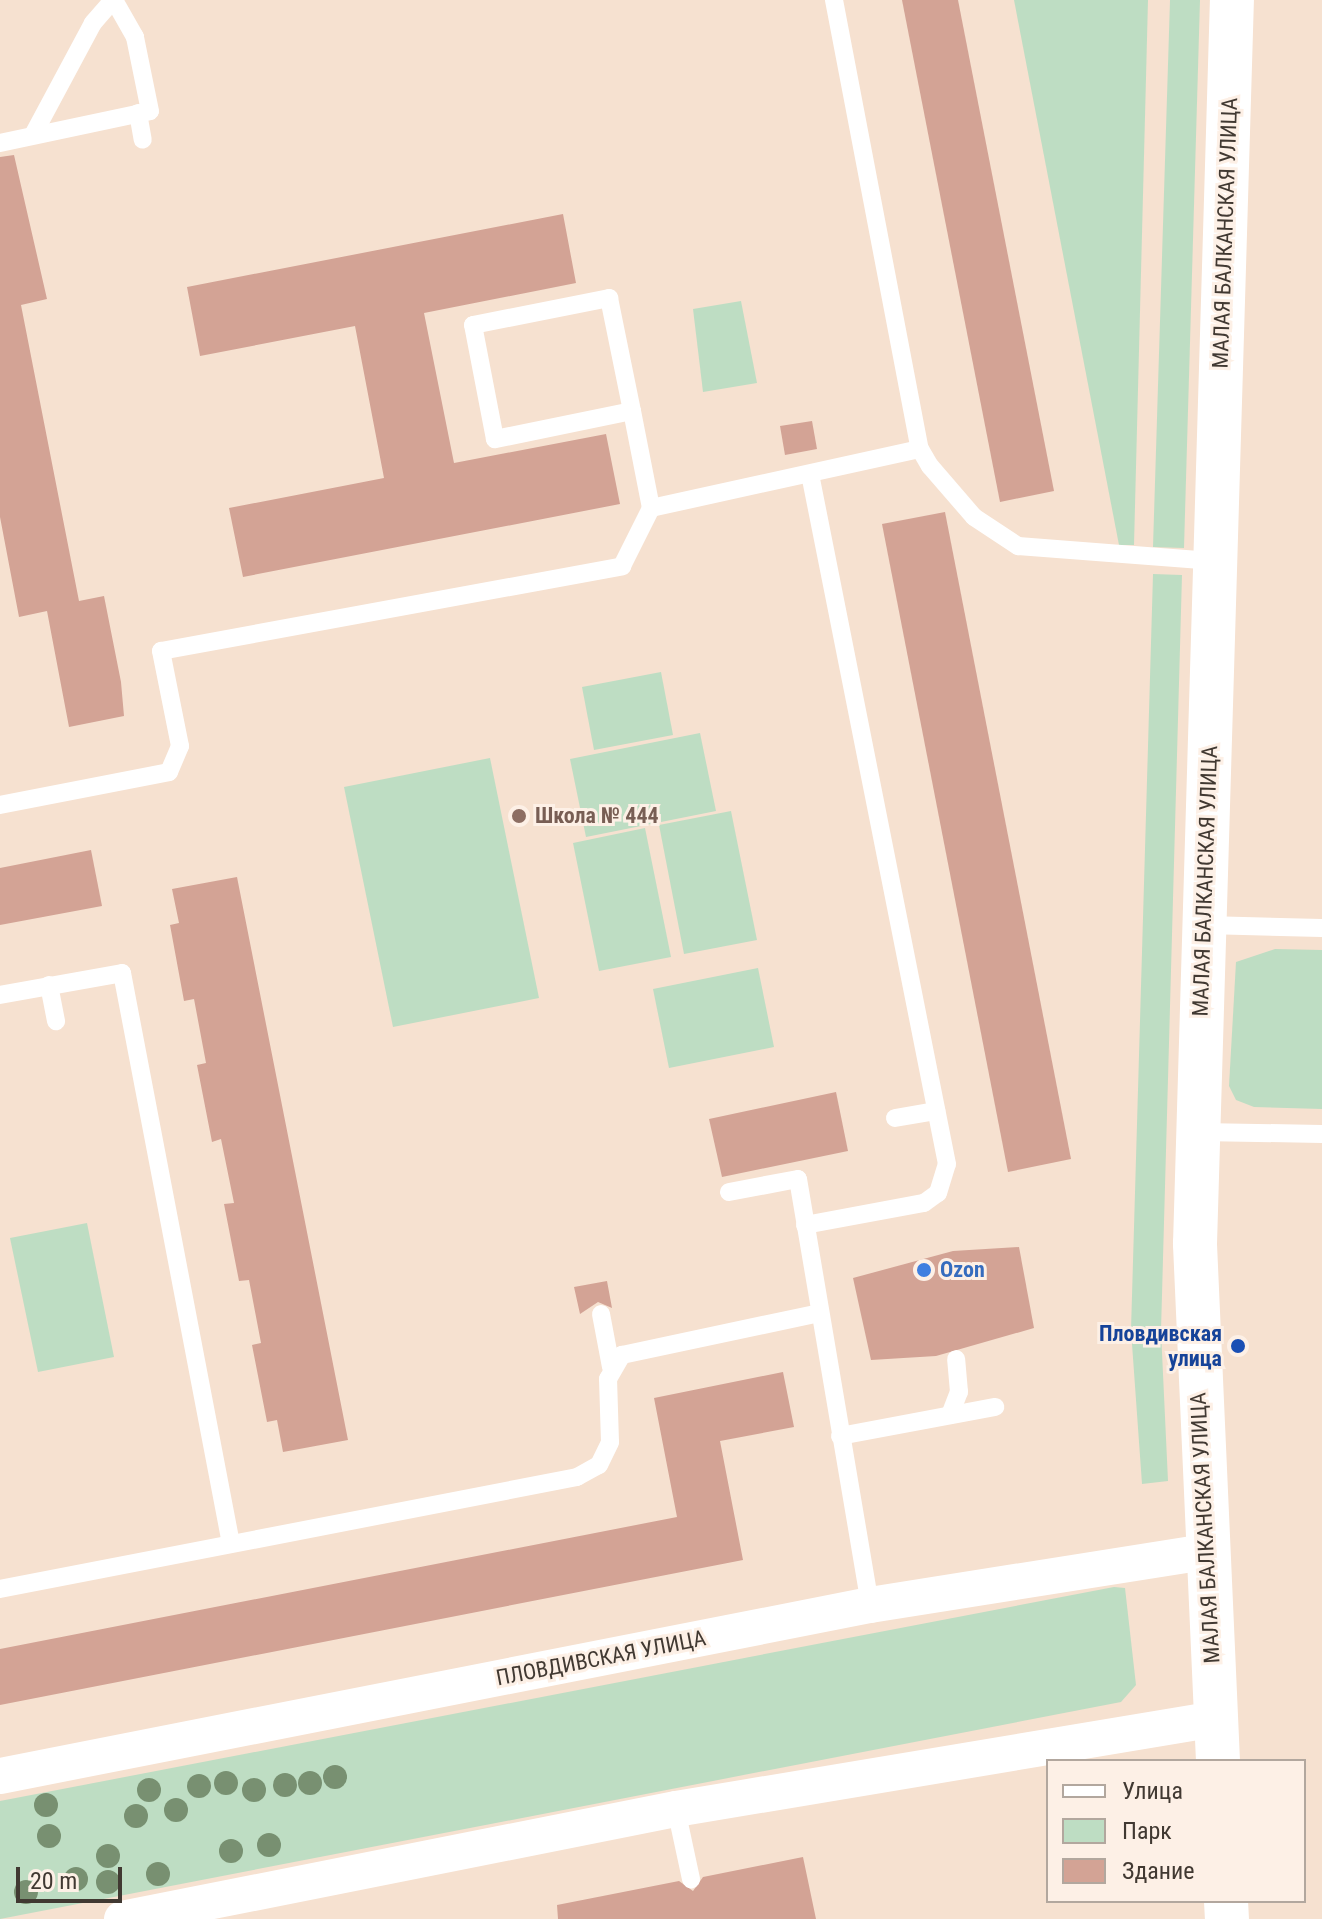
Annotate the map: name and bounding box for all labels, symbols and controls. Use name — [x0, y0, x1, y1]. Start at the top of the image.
street label: МАЛАЯ БАЛКАНСКАЯ УЛИЦА — [1207, 97, 1243, 369]
street label: МАЛАЯ БАЛКАНСКАЯ УЛИЦА — [1187, 745, 1223, 1017]
place label: Школа № 444 — [535, 803, 659, 829]
marker: Школа № 444 — [510, 807, 528, 825]
place label: Ozon — [940, 1257, 985, 1283]
marker: Ozon — [915, 1261, 933, 1279]
place label: Пловдивская улица — [1099, 1320, 1222, 1372]
marker: Пловдивская улица — [1229, 1337, 1247, 1355]
street label: МАЛАЯ БАЛКАНСКАЯ УЛИЦА — [1185, 1392, 1225, 1664]
street label: ПЛОВДИВСКАЯ УЛИЦА — [494, 1625, 708, 1691]
legend — [1046, 1759, 1306, 1903]
text: Улица — [1122, 1777, 1183, 1805]
text: Парк — [1122, 1817, 1172, 1845]
scale bar — [20, 1851, 126, 1901]
text: Здание — [1122, 1857, 1194, 1885]
text: 20 m — [30, 1867, 77, 1895]

